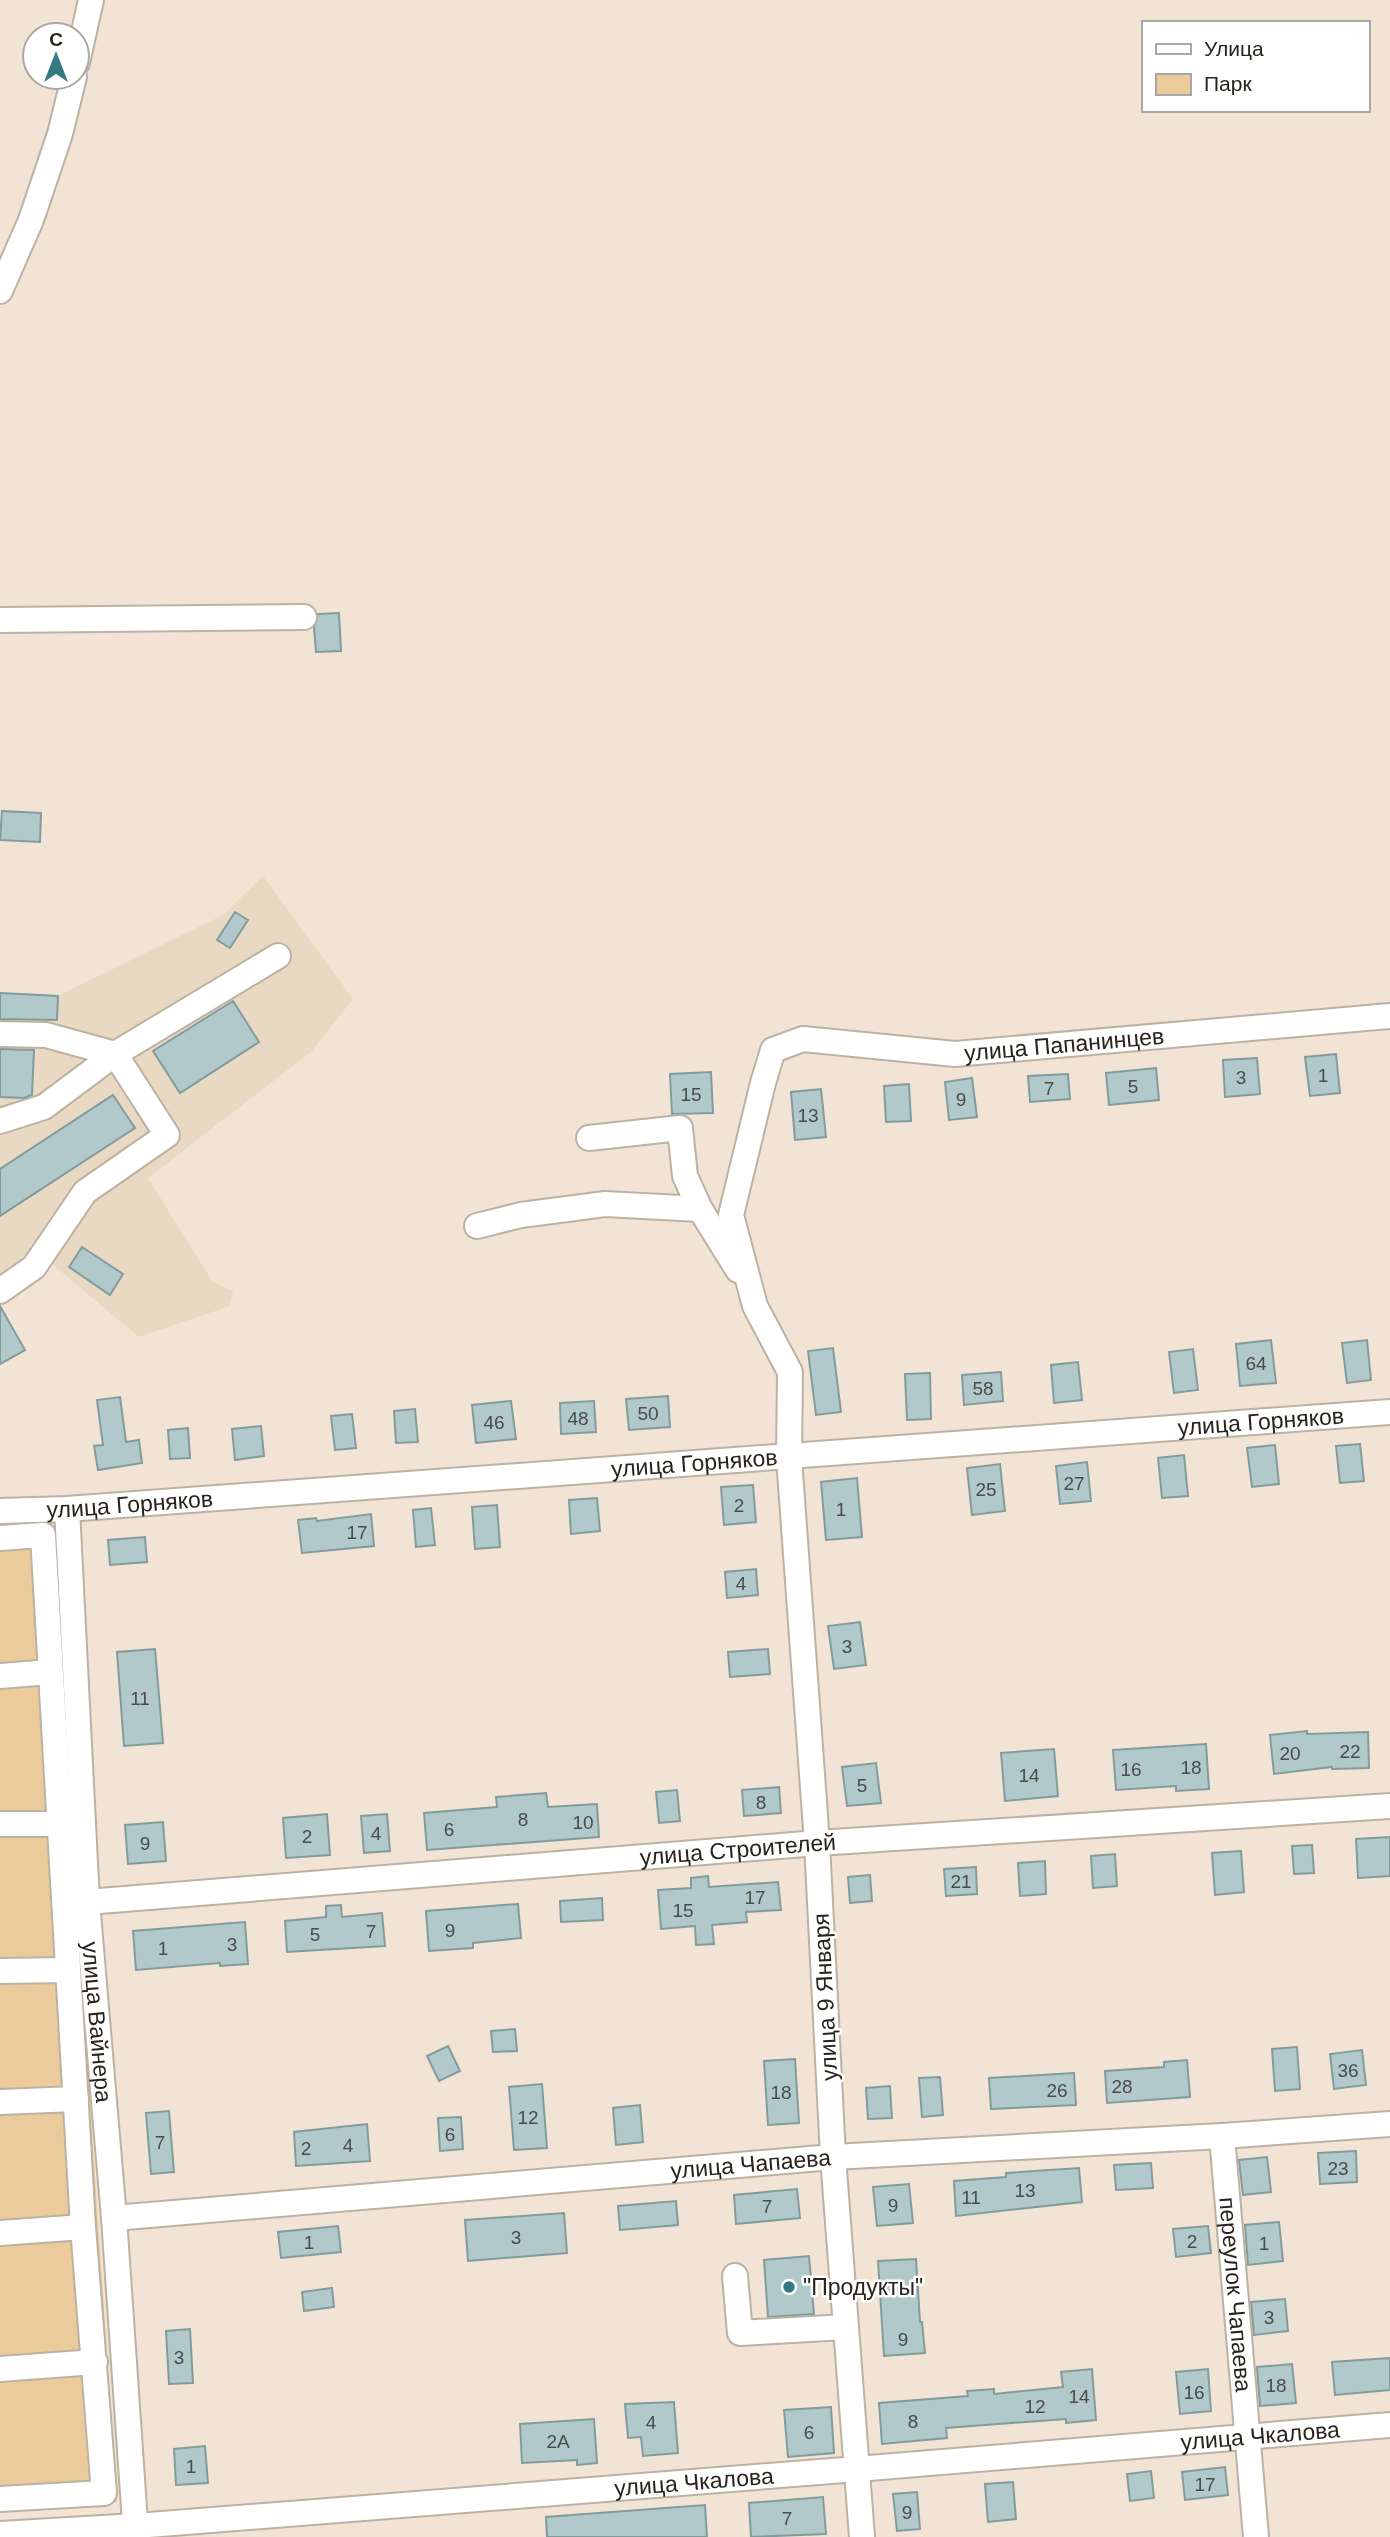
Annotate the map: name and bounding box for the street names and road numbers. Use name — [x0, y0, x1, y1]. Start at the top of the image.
street label: улица Папанинцев — [963, 1023, 1165, 1066]
street label: улица Горняков — [1177, 1402, 1345, 1441]
street label: улица Горняков — [610, 1444, 778, 1482]
street label: улица Горняков — [46, 1485, 214, 1523]
street label: улица Строителей — [639, 1829, 837, 1870]
street label: улица 9 Января — [808, 1913, 842, 2081]
street label: улица Вайнера — [77, 1940, 117, 2104]
street label: улица Чапаева — [670, 2144, 832, 2184]
street label: переулок Чапаева — [1214, 2196, 1257, 2393]
street label: улица Чкалова — [1180, 2416, 1341, 2455]
street label: улица Чкалова — [613, 2463, 775, 2501]

